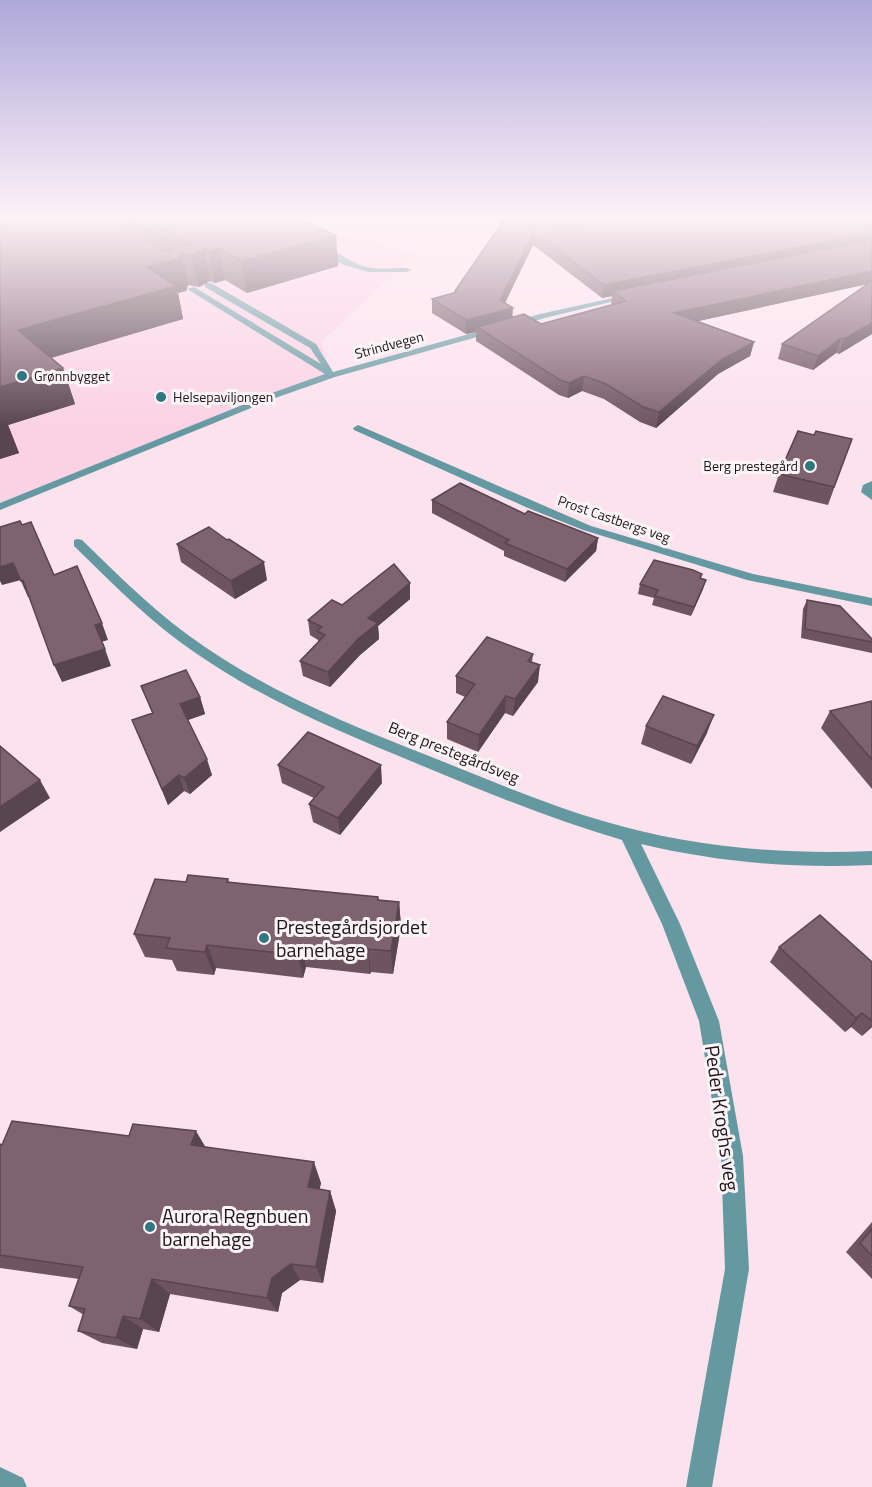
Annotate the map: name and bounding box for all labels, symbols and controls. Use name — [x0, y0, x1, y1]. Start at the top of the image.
street label: Strindvegen — [352, 325, 426, 364]
place label: Grønnbygget — [34, 365, 110, 386]
marker: Grønnbygget — [15, 369, 29, 383]
place label: Helsepaviljongen — [173, 386, 273, 407]
marker: Helsepaviljongen — [154, 390, 168, 404]
place label: Berg prestegård — [703, 455, 798, 476]
marker: Berg prestegård — [803, 459, 817, 473]
street label: Prost Castbergs veg — [555, 489, 673, 548]
street label: Berg prestegårdsveg — [385, 715, 523, 789]
place label: Prestegårdsjordet barnehage — [276, 911, 427, 965]
marker: Prestegårdsjordet barnehage — [257, 931, 271, 945]
street label: Peder Kroghs veg — [697, 1043, 748, 1193]
place label: Aurora Regnbuen barnehage — [162, 1200, 308, 1254]
marker: Aurora Regnbuen barnehage — [143, 1220, 157, 1234]

